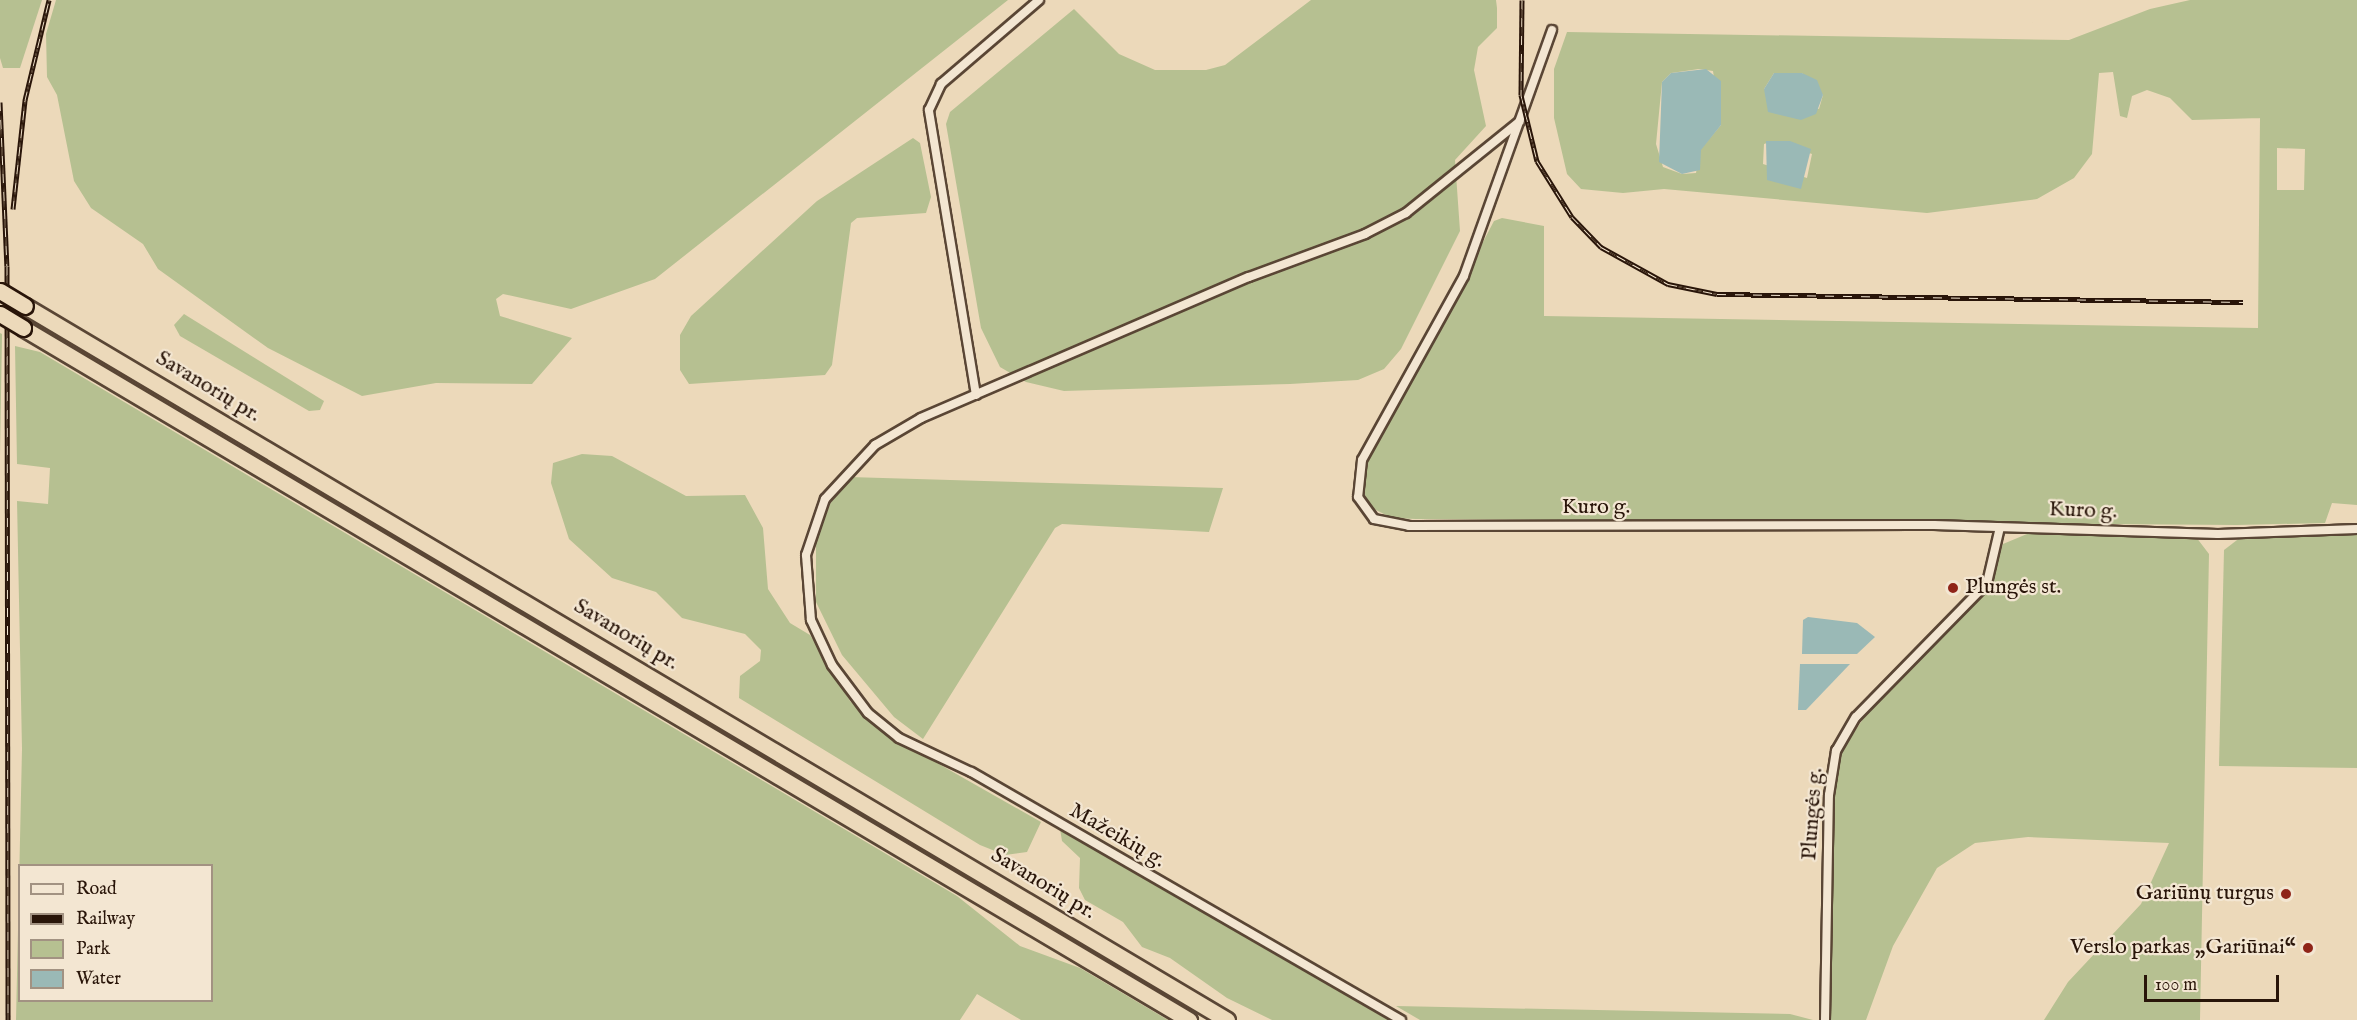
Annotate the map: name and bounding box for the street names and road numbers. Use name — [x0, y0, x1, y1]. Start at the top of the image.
street label: Savanorių pr. — [151, 345, 265, 429]
street label: Kuro g. — [1562, 495, 1630, 521]
street label: Kuro g. — [2048, 497, 2118, 525]
street label: Savanorių pr. — [569, 593, 683, 677]
street label: Plungės g. — [1797, 767, 1829, 861]
street label: Mažeikių g. — [1064, 798, 1170, 874]
street label: Savanorių pr. — [986, 842, 1100, 926]

